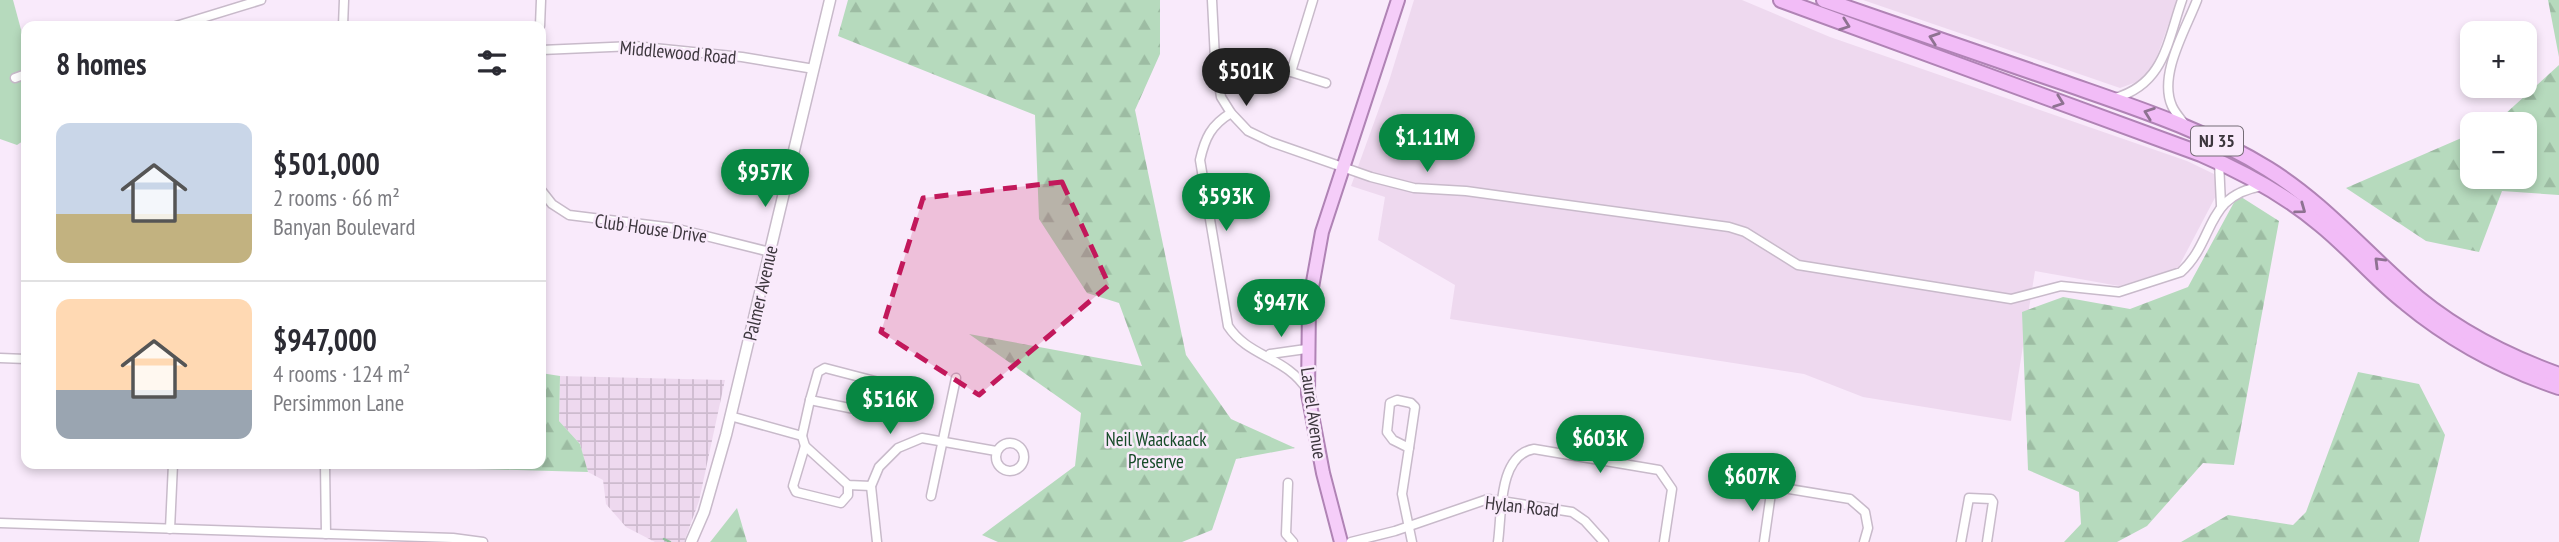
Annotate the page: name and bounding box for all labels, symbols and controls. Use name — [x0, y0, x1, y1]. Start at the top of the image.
one-way arrow — [1839, 16, 1851, 30]
map controls — [2460, 21, 2537, 189]
button: + — [2460, 21, 2537, 98]
one-way arrow — [1929, 32, 1941, 46]
street label: Middlewood Road — [619, 35, 737, 69]
text: 8 homes — [56, 44, 147, 83]
icon: filters — [473, 44, 511, 82]
pin: $501K — [1197, 48, 1295, 108]
text: $501K — [1218, 56, 1274, 85]
one-way arrow — [2052, 94, 2064, 108]
one-way arrow — [2143, 107, 2155, 121]
button: − — [2460, 112, 2537, 189]
pin: $1.11M — [1370, 114, 1484, 174]
text: $1.11M — [1395, 122, 1459, 151]
road number: NJ 35 — [2191, 126, 2243, 156]
text: $501,000 — [273, 144, 380, 183]
pin: $957K — [716, 150, 814, 209]
icon: home — [112, 151, 196, 235]
text: $957K — [737, 157, 793, 186]
pin: $593K — [1177, 174, 1275, 233]
text: $593K — [1198, 181, 1254, 210]
text: 2 rooms · 66 m² — [273, 183, 400, 212]
one-way arrow — [2293, 201, 2306, 213]
street label: Club House Drive — [593, 208, 709, 248]
text: Banyan Boulevard — [273, 212, 416, 241]
street label: Palmer Avenue — [737, 243, 783, 343]
one-way arrow — [2374, 257, 2387, 270]
pin: $947K — [1232, 280, 1330, 339]
text: $947K — [1253, 287, 1309, 316]
text: $947,000 — [273, 320, 377, 359]
icon: home — [112, 327, 196, 411]
text: 4 rooms · 124 m² — [273, 359, 410, 388]
street label: Laurel Avenue — [1296, 366, 1332, 461]
pin: $516K — [841, 376, 939, 436]
text: $516K — [862, 384, 918, 413]
text: Persimmon Lane — [273, 388, 404, 417]
pin: $603K — [1551, 416, 1649, 475]
text: $603K — [1572, 423, 1628, 452]
park label: Neil Waackaack Preserve — [1105, 427, 1207, 473]
pin: $607K — [1703, 454, 1801, 513]
text: $607K — [1724, 461, 1780, 490]
street label: Hylan Road — [1484, 490, 1560, 522]

